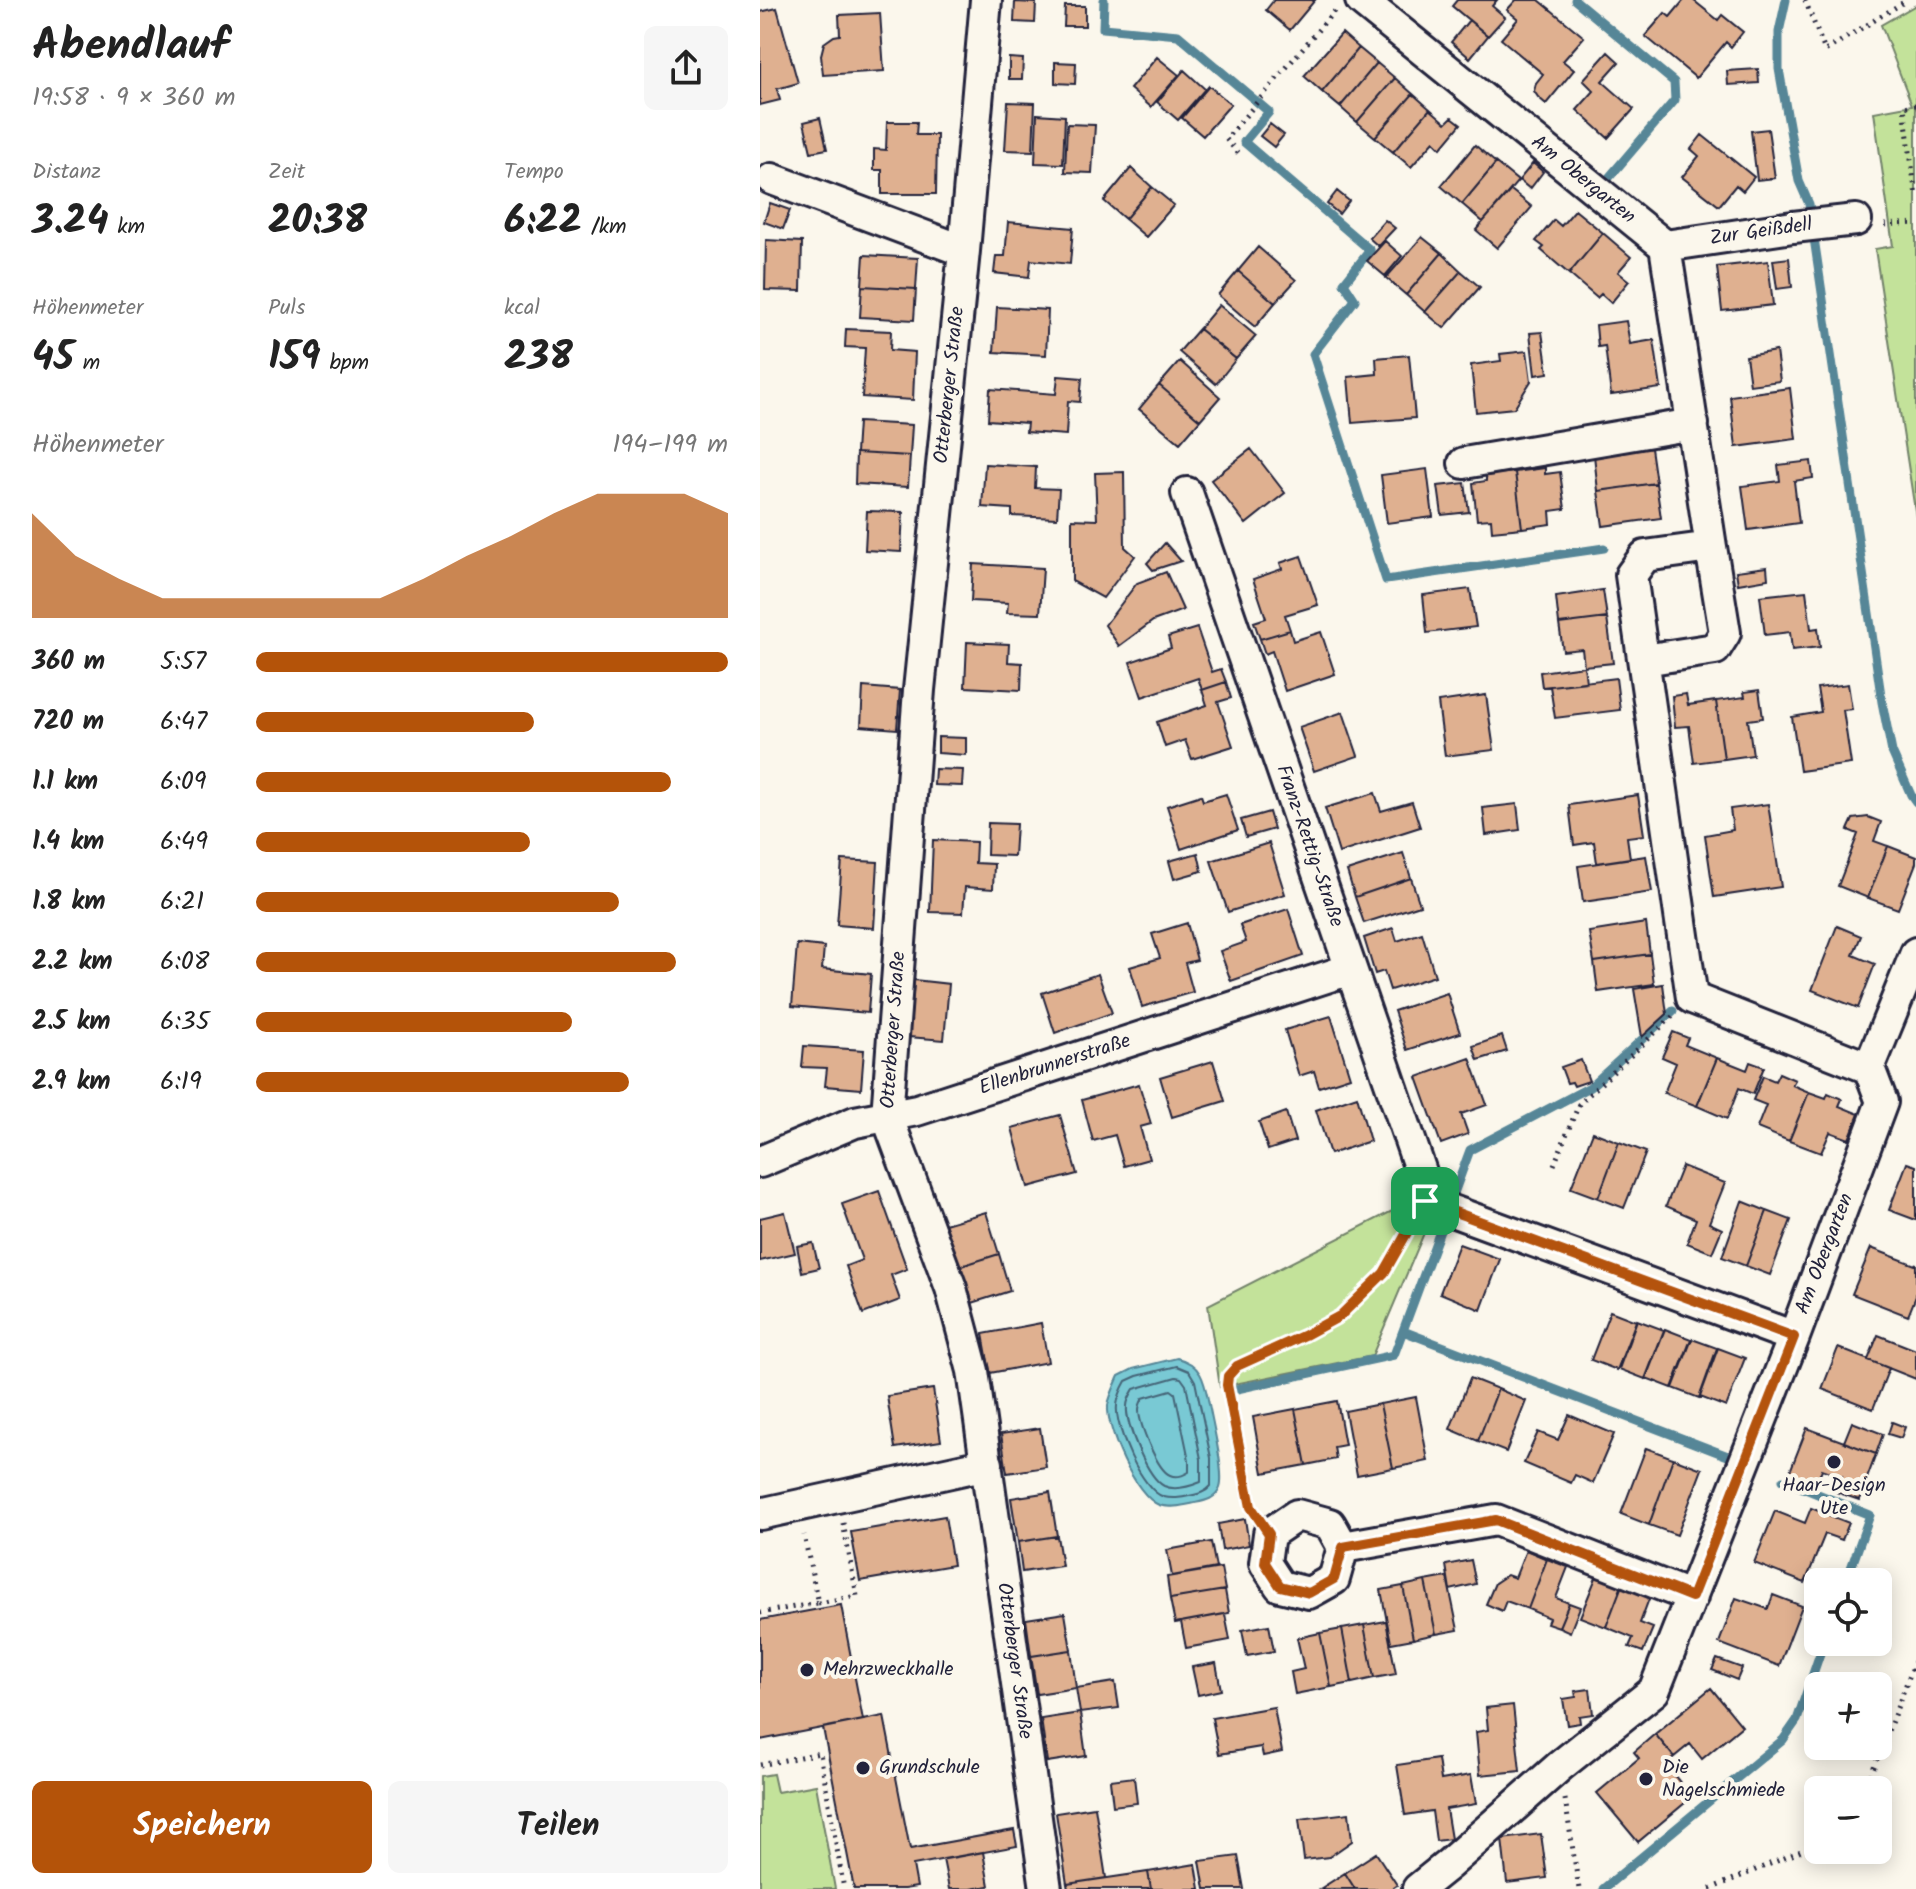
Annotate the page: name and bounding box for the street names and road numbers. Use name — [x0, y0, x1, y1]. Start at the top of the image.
street label: Am Obergarten — [1523, 127, 1643, 233]
street label: Zur Geißdell — [1708, 209, 1814, 255]
street label: Otterberger Straße — [926, 305, 974, 465]
street label: Franz-Rettig-Straße — [1266, 761, 1352, 931]
street label: Otterberger Straße — [873, 950, 915, 1110]
street label: Ellenbrunnerstraße — [975, 1025, 1135, 1105]
street label: Am Obergarten — [1787, 1189, 1863, 1319]
street label: Otterberger Straße — [987, 1581, 1041, 1741]

